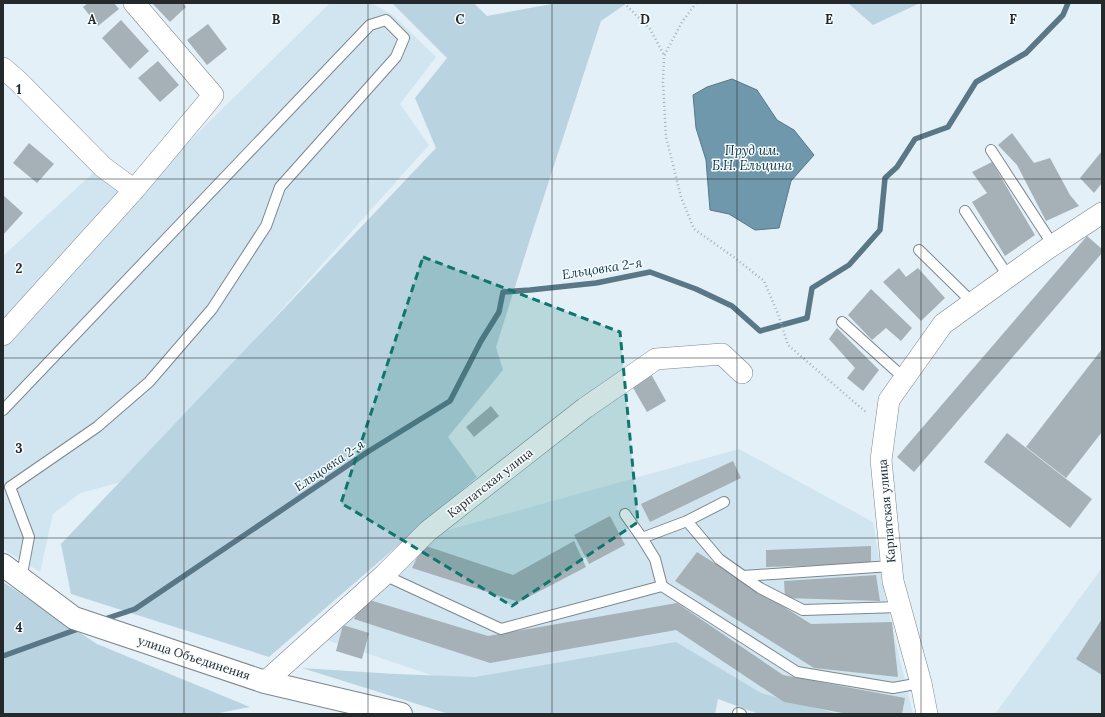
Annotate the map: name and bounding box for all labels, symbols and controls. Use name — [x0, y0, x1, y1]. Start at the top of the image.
text: A — [88, 11, 97, 28]
text: B — [272, 11, 281, 28]
text: C — [456, 11, 465, 28]
text: D — [640, 11, 650, 28]
text: E — [825, 11, 833, 28]
text: F — [1009, 11, 1017, 28]
text: 1 — [16, 81, 22, 98]
water label: Пруд им. Б.Н. Ельцина — [712, 142, 793, 174]
water label: Ельцовка 2-я — [561, 254, 644, 283]
text: 2 — [16, 260, 23, 277]
water label: Ельцовка 2-я — [291, 435, 368, 495]
text: 3 — [15, 440, 23, 457]
street label: Карпатская улица — [444, 445, 535, 521]
street label: Карпатская улица — [874, 458, 899, 564]
text: 4 — [15, 619, 23, 636]
street label: улица Объединения — [136, 632, 252, 683]

